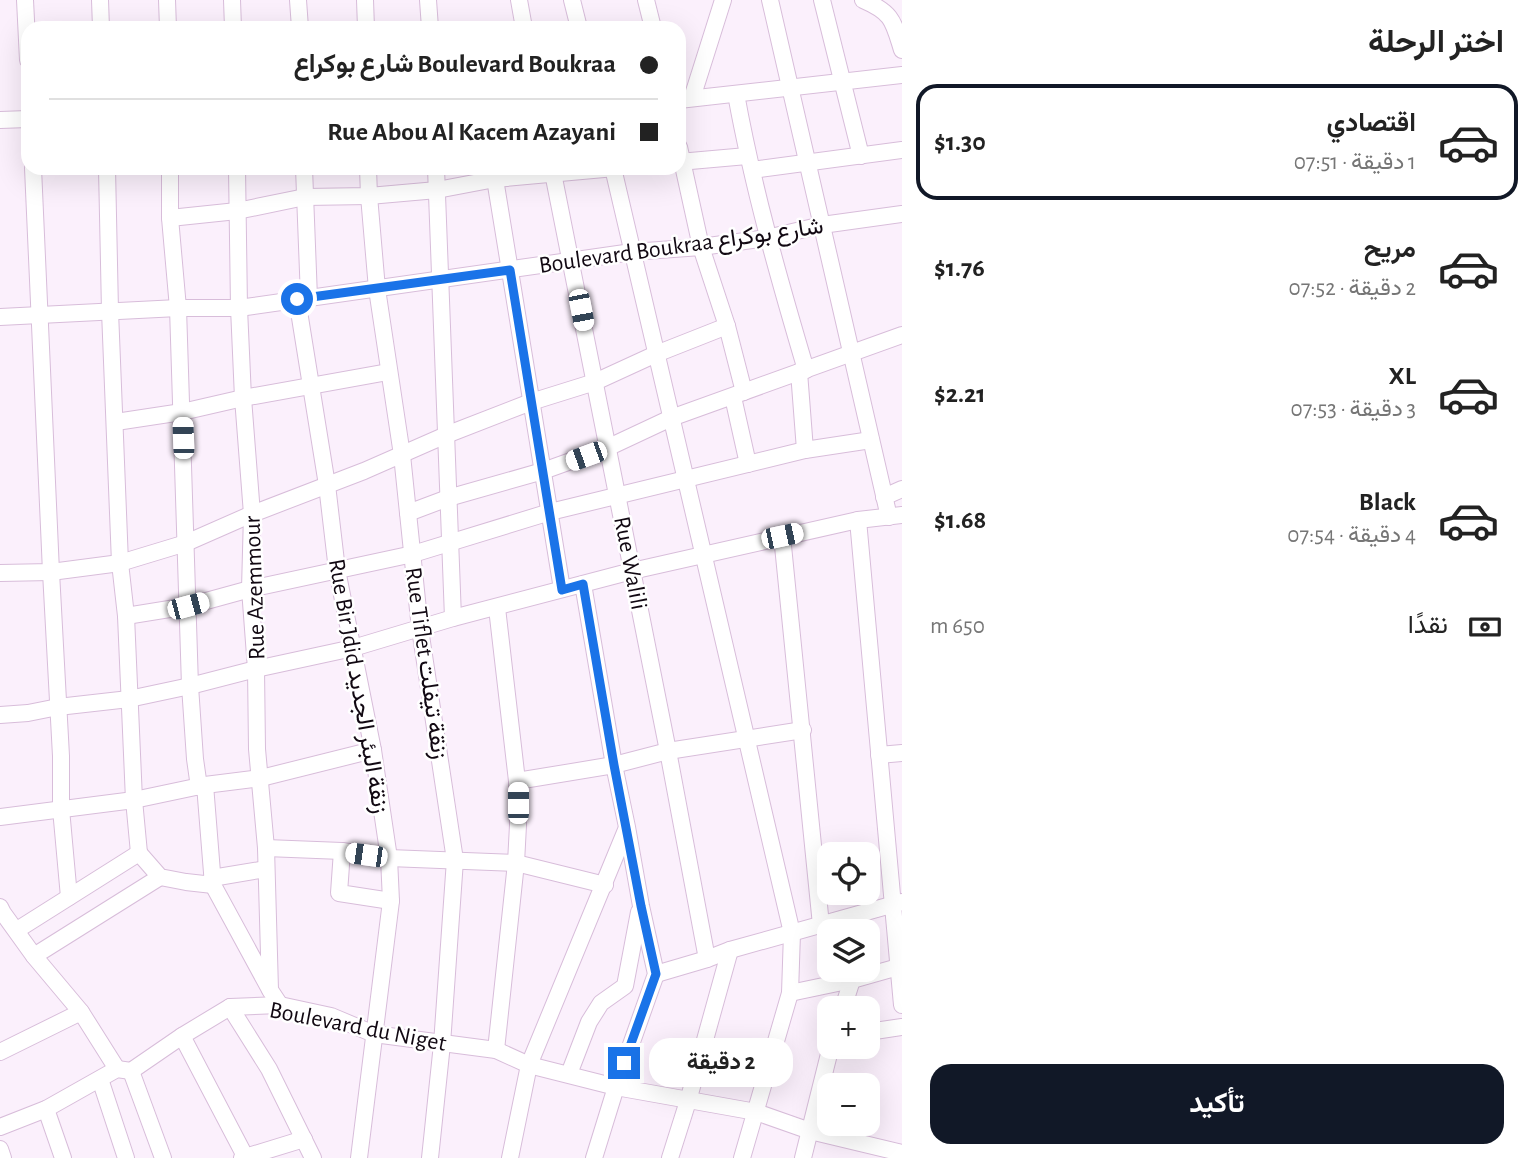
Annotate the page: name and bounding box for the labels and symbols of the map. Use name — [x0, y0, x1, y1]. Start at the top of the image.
street label: Boulevard Boukraa شارع بوكراع — [537, 214, 825, 281]
route start — [281, 283, 313, 315]
car — [567, 287, 596, 333]
car — [172, 417, 195, 459]
car — [563, 439, 610, 473]
street label: Rue Walili — [609, 514, 651, 612]
street label: Rue Azemmour — [240, 515, 270, 660]
car — [760, 521, 805, 551]
street label: Rue Bir Jdid زنقة البئر الجديد — [322, 557, 392, 816]
street label: Rue Tiflet زنقة تيفلت — [399, 566, 451, 761]
car — [165, 590, 212, 622]
car — [508, 782, 529, 824]
car — [344, 842, 389, 868]
street label: Boulevard du Niget — [267, 998, 449, 1056]
callout: 2 دقيقة — [648, 1038, 792, 1088]
route end — [608, 1047, 640, 1079]

